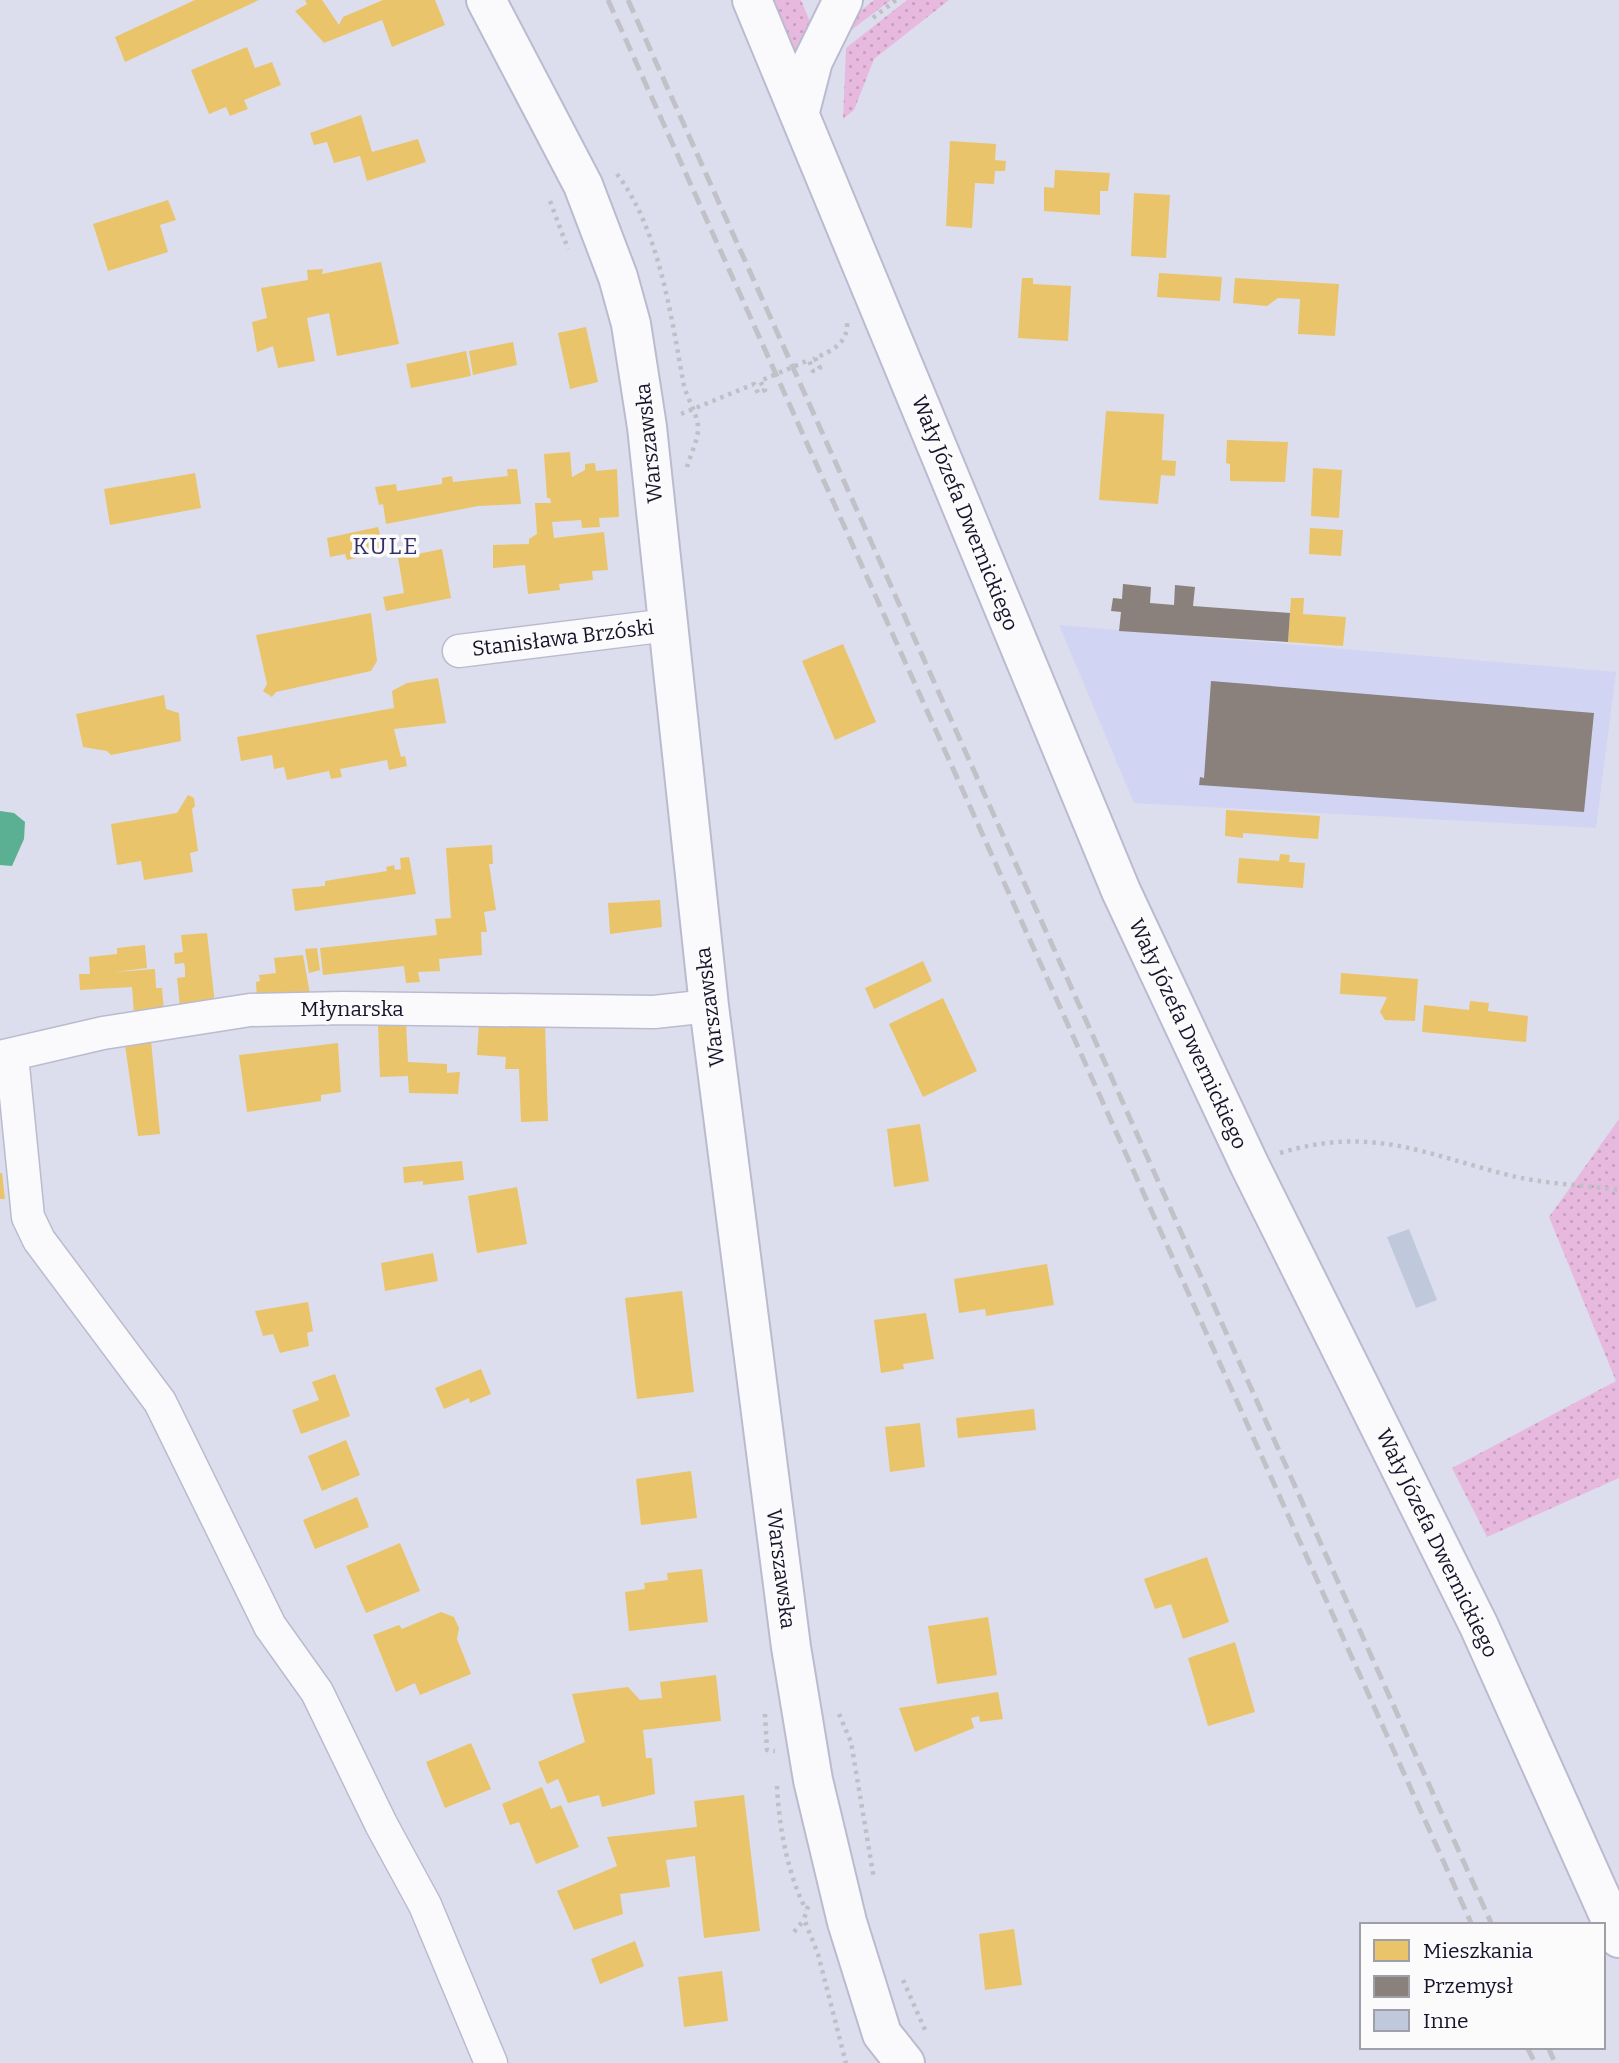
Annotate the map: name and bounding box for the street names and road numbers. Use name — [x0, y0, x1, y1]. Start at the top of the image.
street label: Warszawska — [630, 381, 668, 504]
street label: Wały Józefa Dwernickiego — [906, 392, 1024, 634]
street label: Stanisława Brzóski — [470, 614, 656, 662]
street label: Wały Józefa Dwernickiego — [1123, 915, 1253, 1153]
street label: Warszawska — [690, 945, 730, 1068]
street label: Młynarska — [300, 996, 404, 1022]
street label: Wały Józefa Dwernickiego — [1370, 1424, 1504, 1662]
street label: Warszawska — [761, 1508, 801, 1631]

